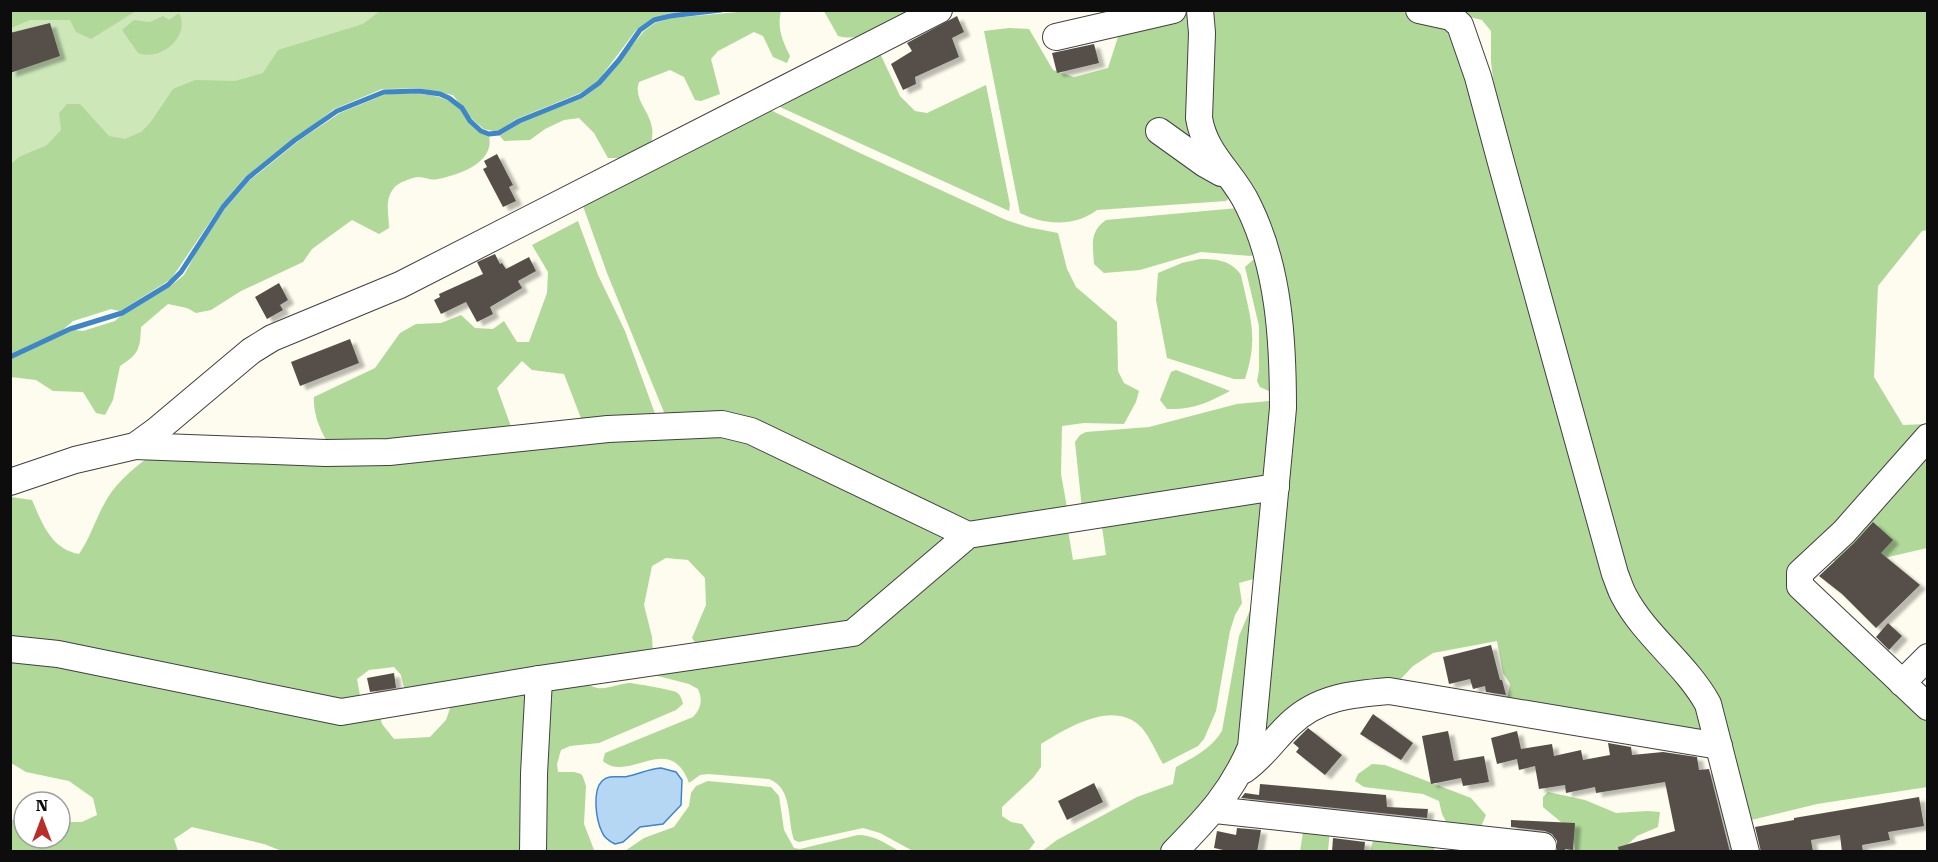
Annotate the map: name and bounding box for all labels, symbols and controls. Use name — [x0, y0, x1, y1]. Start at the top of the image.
north arrow — [12, 790, 72, 850]
text: N — [36, 796, 48, 815]

